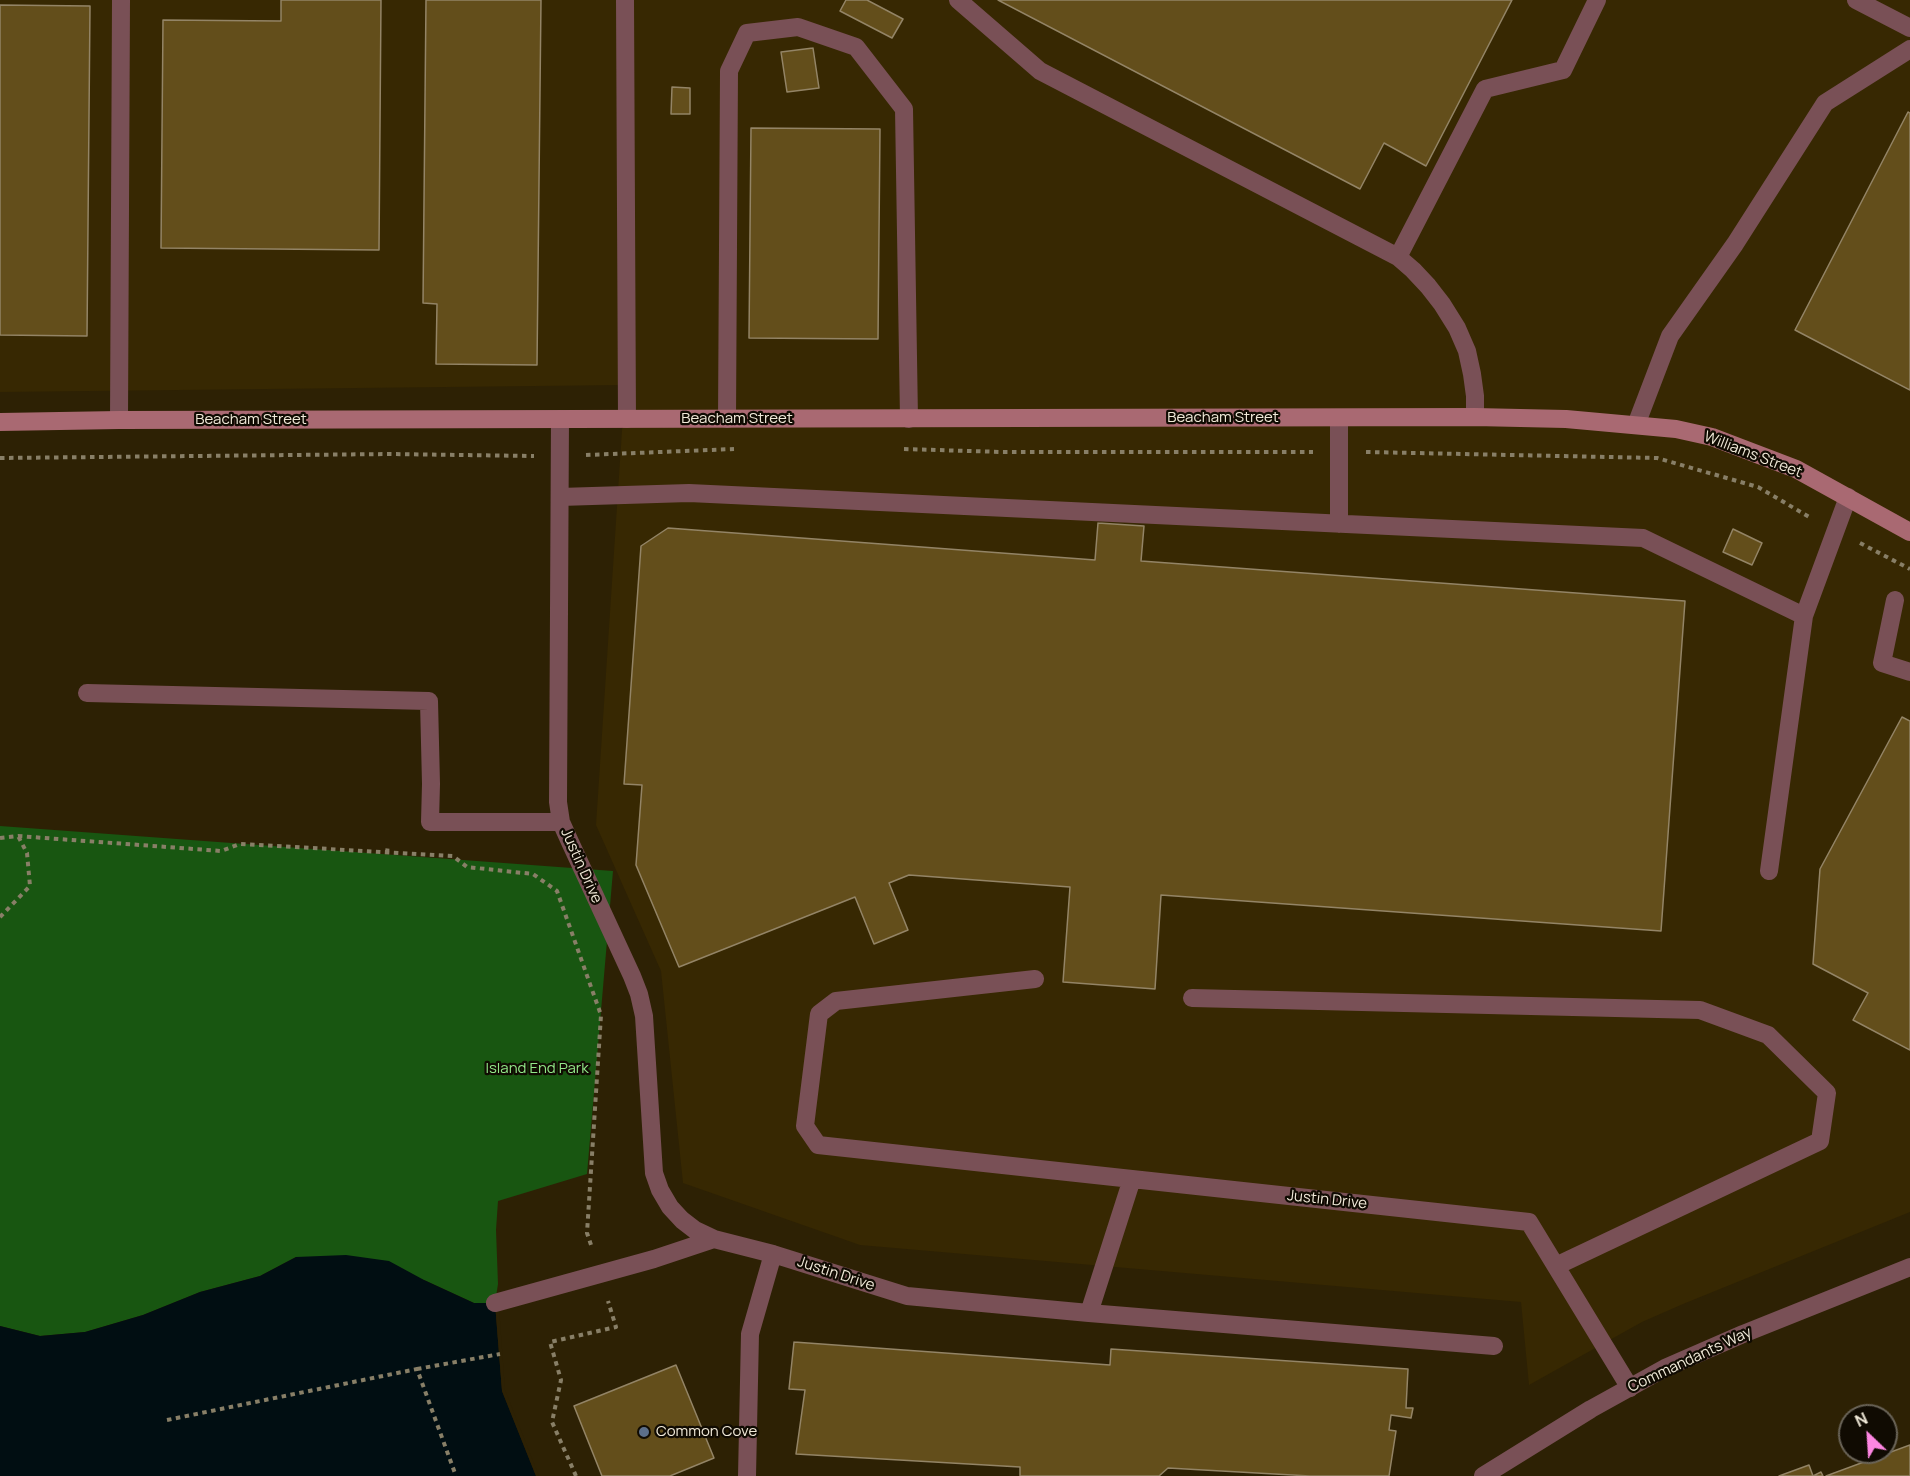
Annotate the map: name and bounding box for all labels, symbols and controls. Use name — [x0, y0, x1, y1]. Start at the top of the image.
street label: Beacham Street — [1167, 409, 1279, 427]
street label: Beacham Street — [681, 410, 793, 428]
street label: Beacham Street — [195, 411, 307, 429]
street label: Williams Street — [1701, 428, 1805, 482]
street label: Justin Drive — [556, 826, 606, 906]
park label: Island End Park — [485, 1060, 589, 1078]
street label: Justin Drive — [1286, 1187, 1368, 1213]
street label: Justin Drive — [795, 1253, 877, 1295]
street label: Commandants Way — [1625, 1323, 1755, 1397]
north arrow — [1838, 1404, 1898, 1464]
text: N — [1851, 1407, 1871, 1432]
place label: Common Cove — [656, 1423, 757, 1441]
marker: Common Cove — [637, 1425, 651, 1439]

